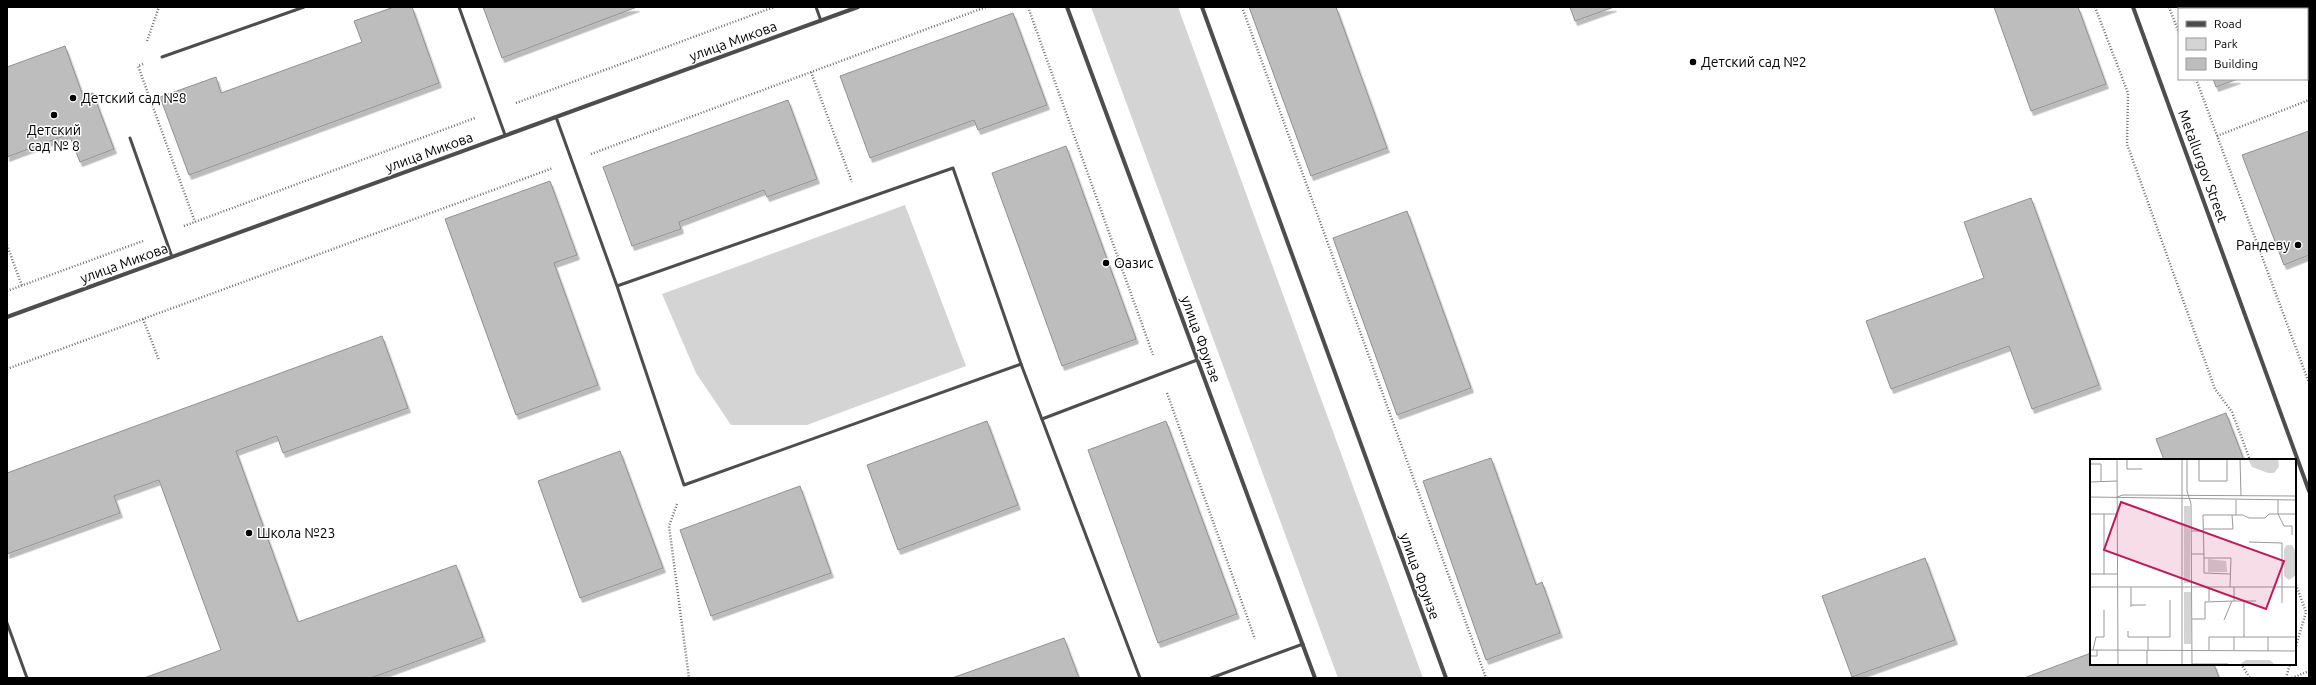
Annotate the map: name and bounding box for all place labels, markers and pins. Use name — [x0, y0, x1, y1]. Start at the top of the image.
place label: Детский сад №2 — [1701, 54, 1807, 70]
marker: Детский сад №2 — [1688, 57, 1698, 67]
place label: Детский сад №8 — [81, 90, 187, 106]
marker: Детский сад №8 — [68, 93, 78, 103]
marker: Детский сад № 8 — [49, 110, 59, 120]
place label: Детский сад № 8 — [27, 122, 81, 154]
place label: Рандеву — [2236, 237, 2290, 253]
marker: Рандеву — [2293, 240, 2303, 250]
place label: Оазис — [1114, 255, 1154, 271]
marker: Оазис — [1101, 258, 1111, 268]
place label: Школа №23 — [257, 525, 336, 541]
marker: Школа №23 — [244, 528, 254, 538]

